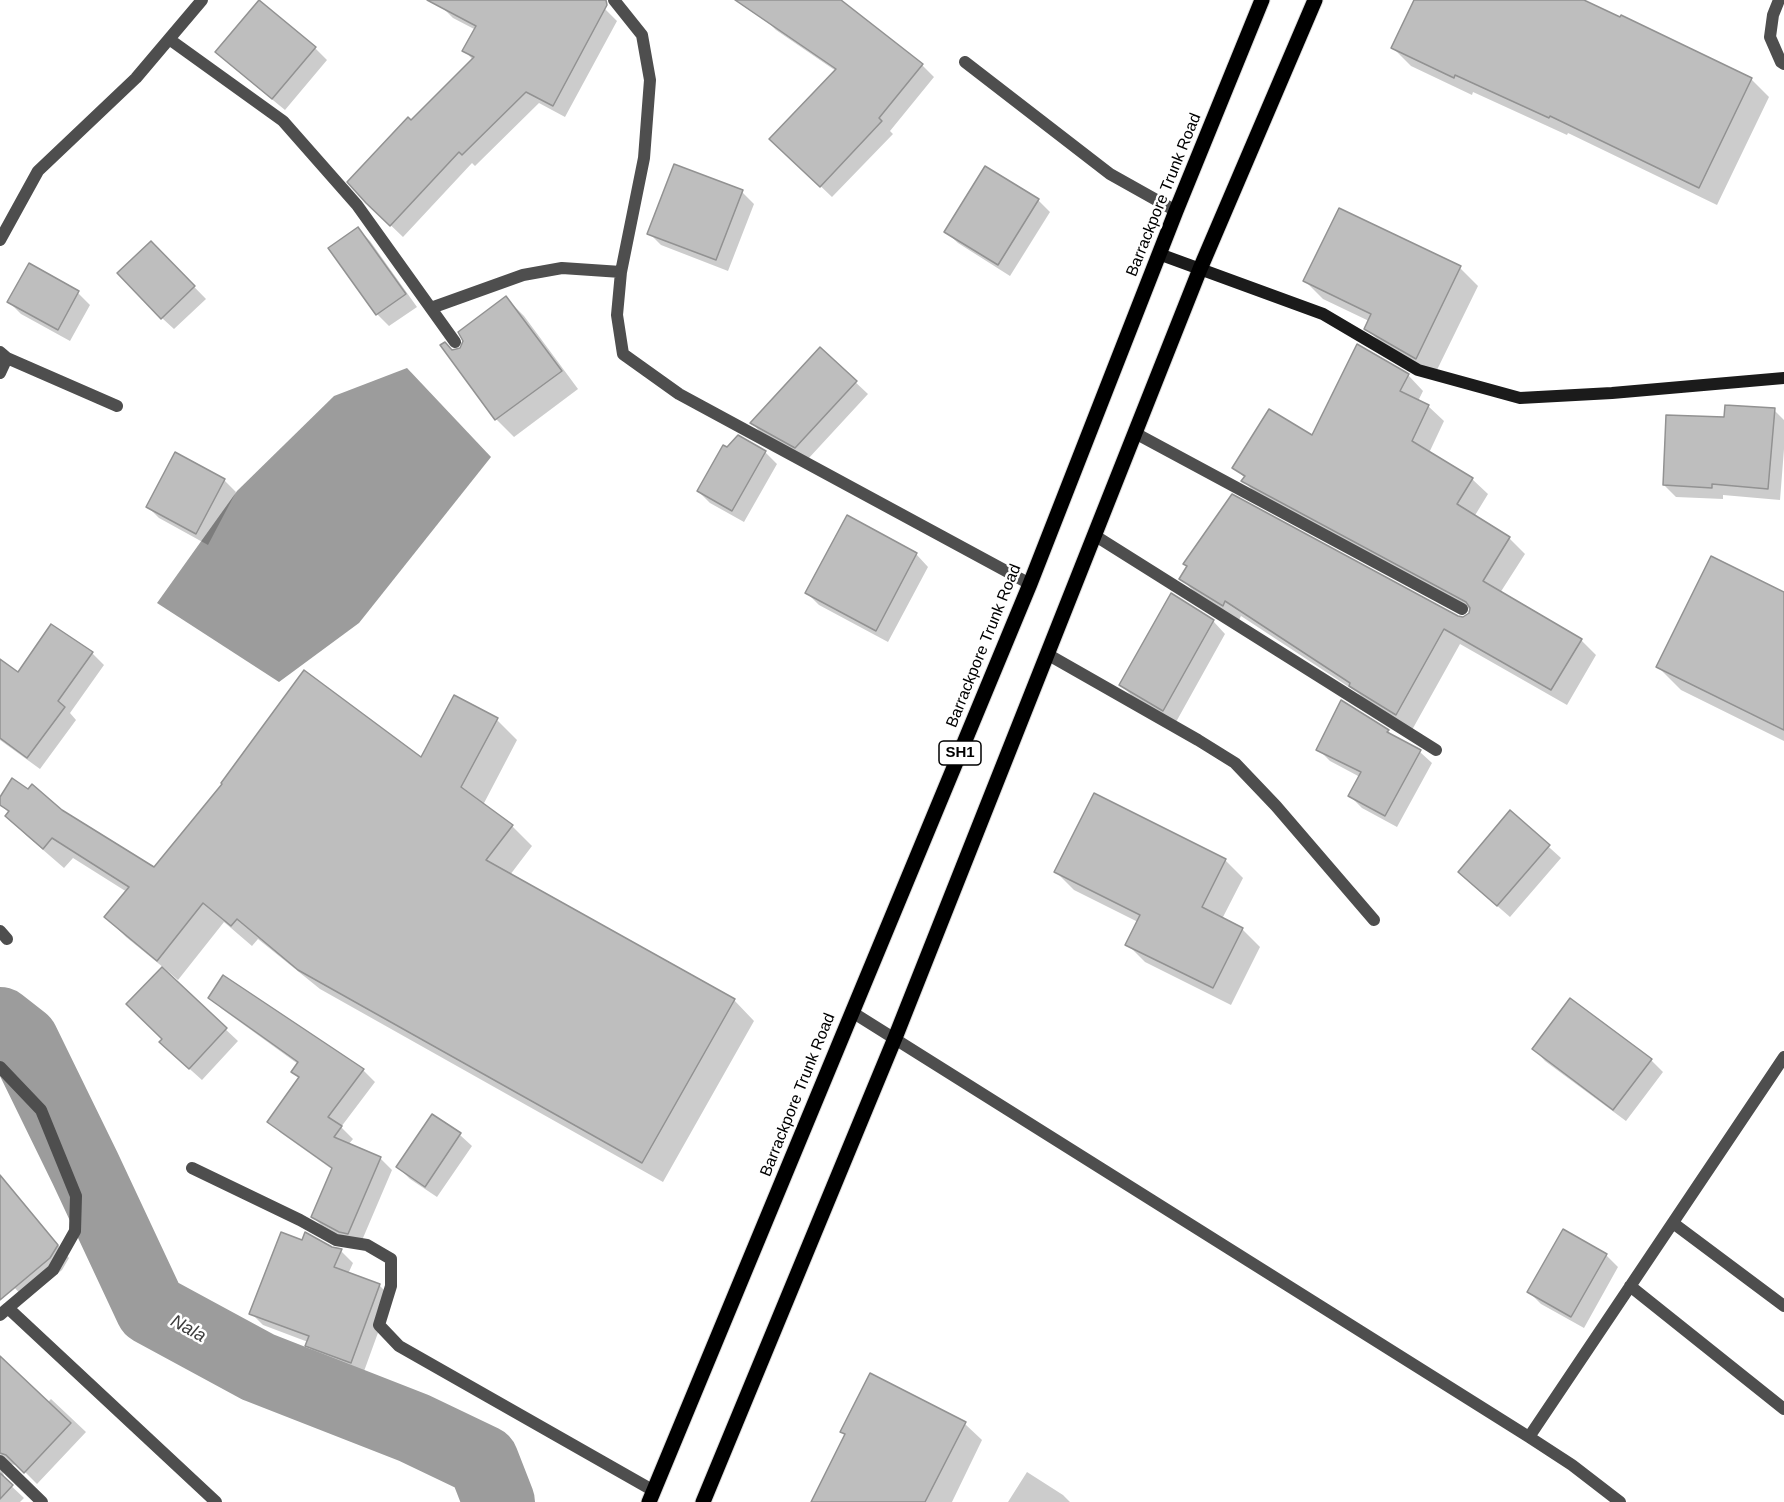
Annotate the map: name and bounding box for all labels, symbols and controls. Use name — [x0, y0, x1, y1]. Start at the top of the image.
street label: Barrackpore Trunk Road — [1122, 110, 1206, 280]
street label: Barrackpore Trunk Road — [942, 561, 1026, 731]
road number: SH1 — [939, 741, 981, 765]
street label: Barrackpore Trunk Road — [756, 1010, 840, 1180]
water label: Nala — [167, 1311, 209, 1347]

